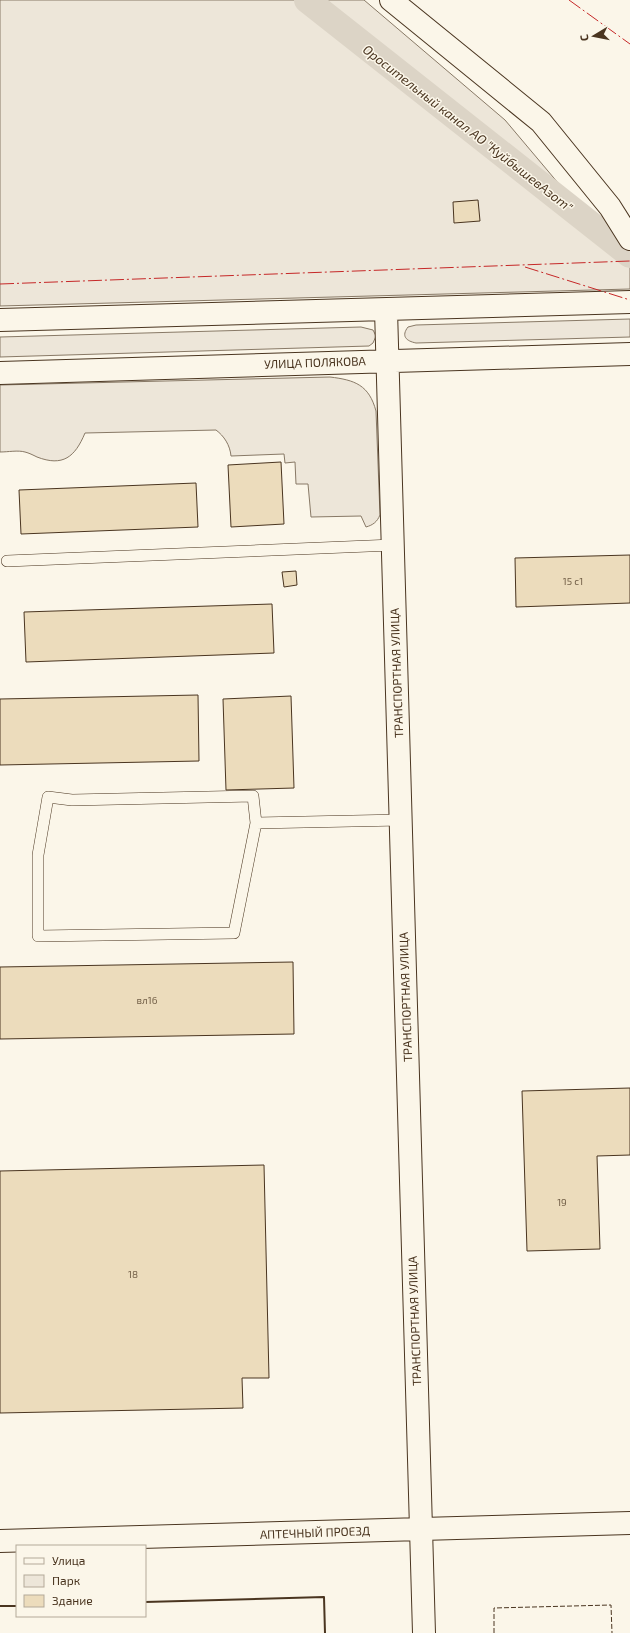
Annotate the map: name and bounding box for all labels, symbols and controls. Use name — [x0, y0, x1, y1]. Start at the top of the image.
north arrow — [574, 16, 614, 56]
text: С — [577, 33, 591, 42]
water label: Оросительный канал АО "КуйбышевАзот" — [360, 41, 576, 215]
street label: УЛИЦА ПОЛЯКОВА — [264, 353, 367, 371]
house number: 15 с1 — [563, 575, 583, 587]
street label: ТРАНСПОРТНАЯ УЛИЦА — [387, 607, 405, 738]
street label: ТРАНСПОРТНАЯ УЛИЦА — [396, 931, 414, 1062]
house number: вл16 — [137, 994, 158, 1006]
house number: 19 — [557, 1196, 567, 1208]
street label: ТРАНСПОРТНАЯ УЛИЦА — [405, 1255, 423, 1386]
house number: 18 — [128, 1268, 138, 1280]
street label: АПТЕЧНЫЙ ПРОЕЗД — [259, 1523, 370, 1541]
legend — [16, 1545, 146, 1617]
text: Улица — [52, 1553, 85, 1567]
text: Парк — [52, 1573, 81, 1587]
text: Здание — [52, 1593, 93, 1607]

